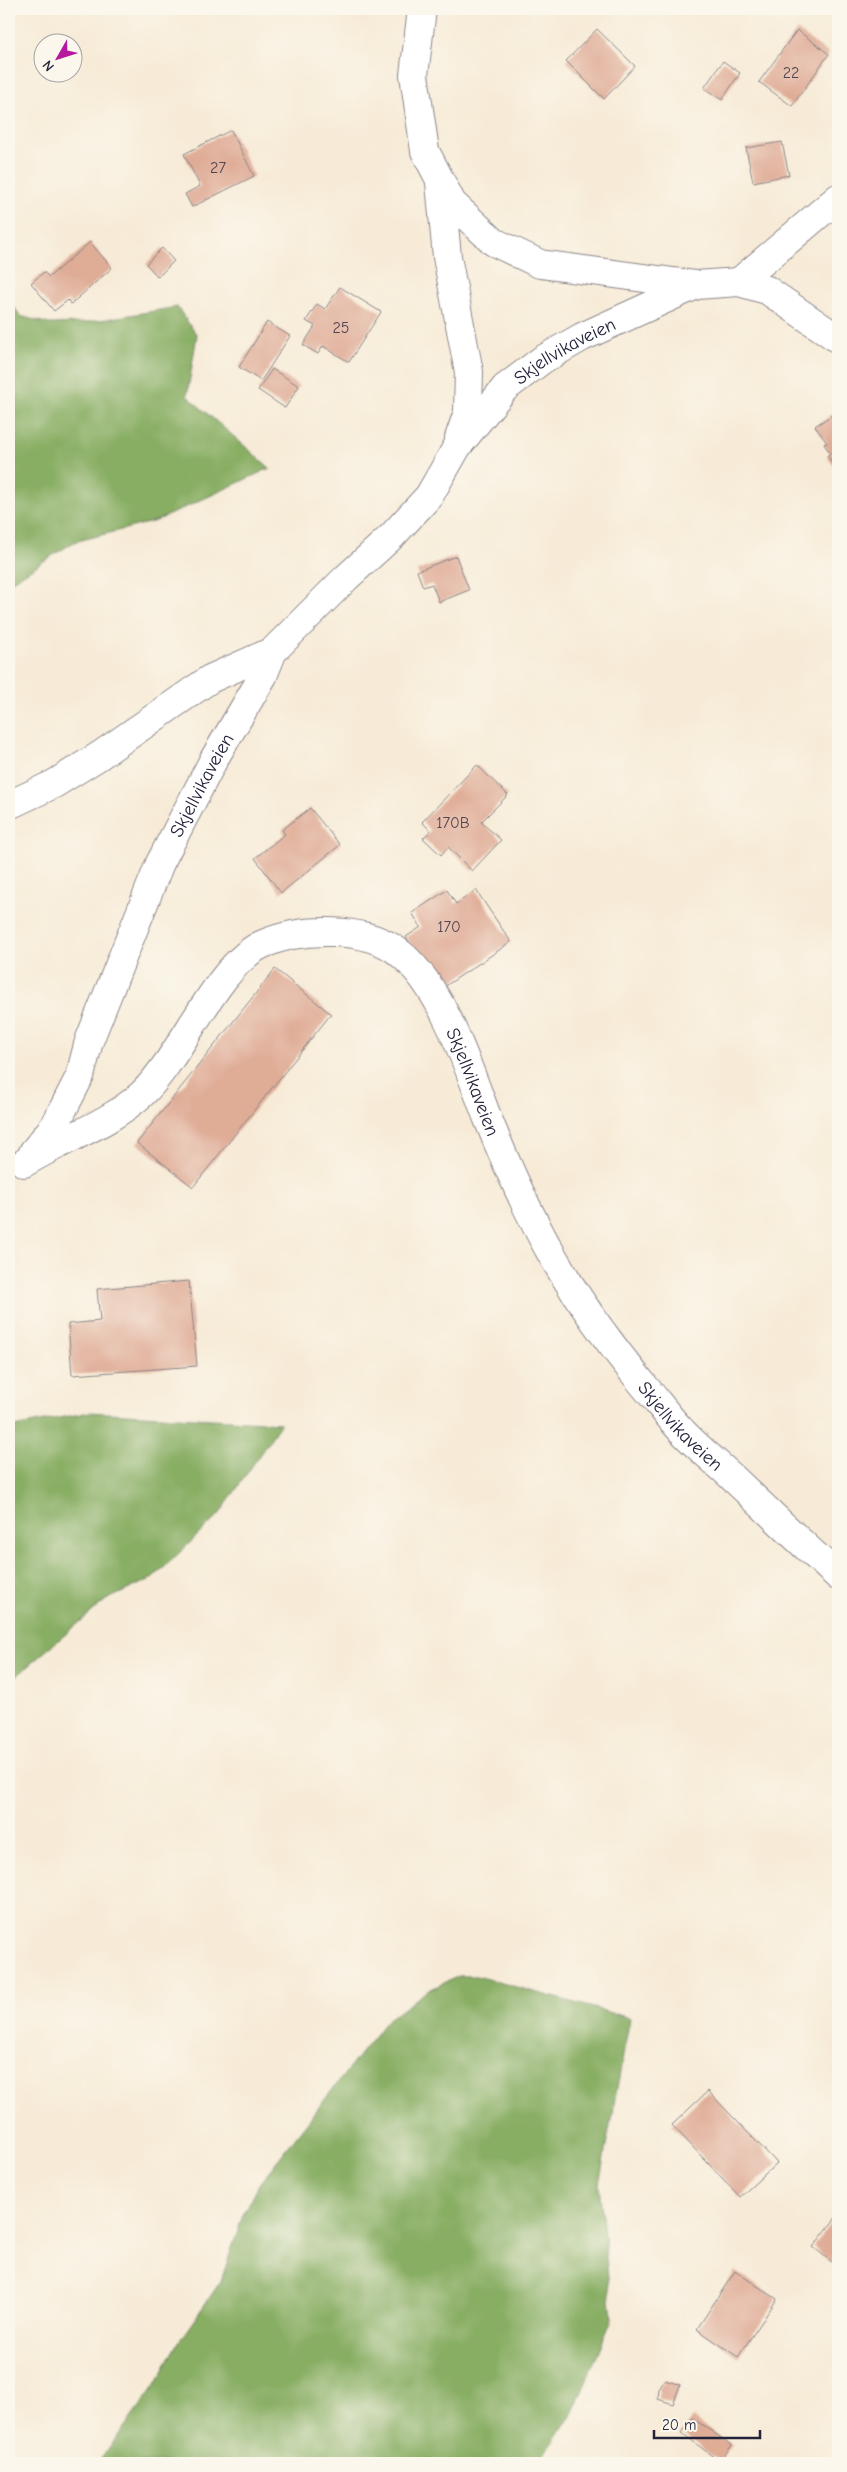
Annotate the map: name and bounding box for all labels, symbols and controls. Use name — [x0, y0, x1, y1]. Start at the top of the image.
north arrow — [32, 32, 82, 82]
text: N — [39, 57, 58, 75]
house number: 22 — [783, 64, 799, 82]
house number: 27 — [210, 159, 226, 177]
street label: Skjellvikaveien — [510, 313, 619, 389]
house number: 25 — [332, 319, 350, 337]
street label: Skjellvikaveien — [165, 729, 239, 841]
house number: 170B — [436, 814, 470, 832]
house number: 170 — [437, 918, 461, 936]
street label: Skjellvikaveien — [441, 1024, 504, 1139]
street label: Skjellvikaveien — [633, 1377, 727, 1476]
scale bar — [654, 2407, 761, 2439]
text: 20 m — [662, 2416, 696, 2434]

